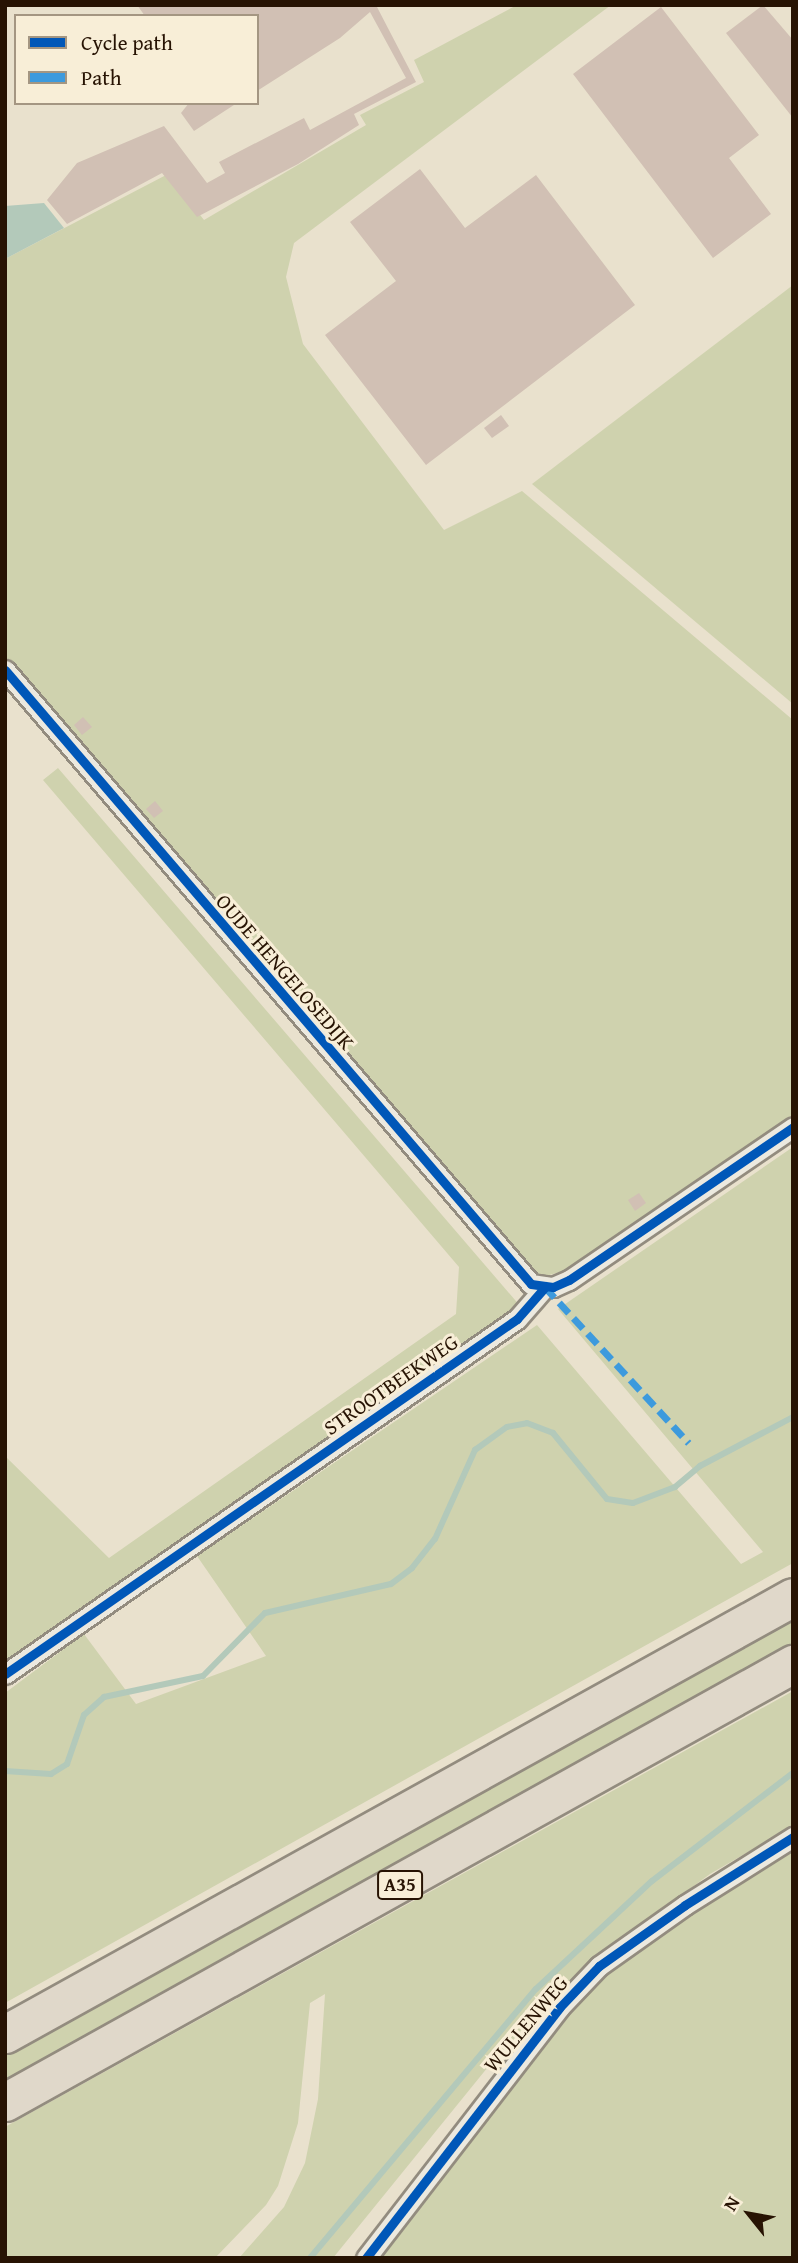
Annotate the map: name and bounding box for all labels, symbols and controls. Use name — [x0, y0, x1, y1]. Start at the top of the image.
legend — [14, 14, 259, 105]
text: Cycle path — [81, 27, 173, 58]
text: Path — [81, 62, 121, 93]
street label: OUDE HENGELOSEDIJK — [211, 889, 359, 1055]
street label: STROOTBEEKWEG — [319, 1329, 463, 1441]
road number: A35 — [376, 1870, 424, 1900]
street label: WULLENWEG — [479, 1971, 573, 2077]
north arrow — [714, 2179, 784, 2249]
text: N — [716, 2191, 746, 2216]

